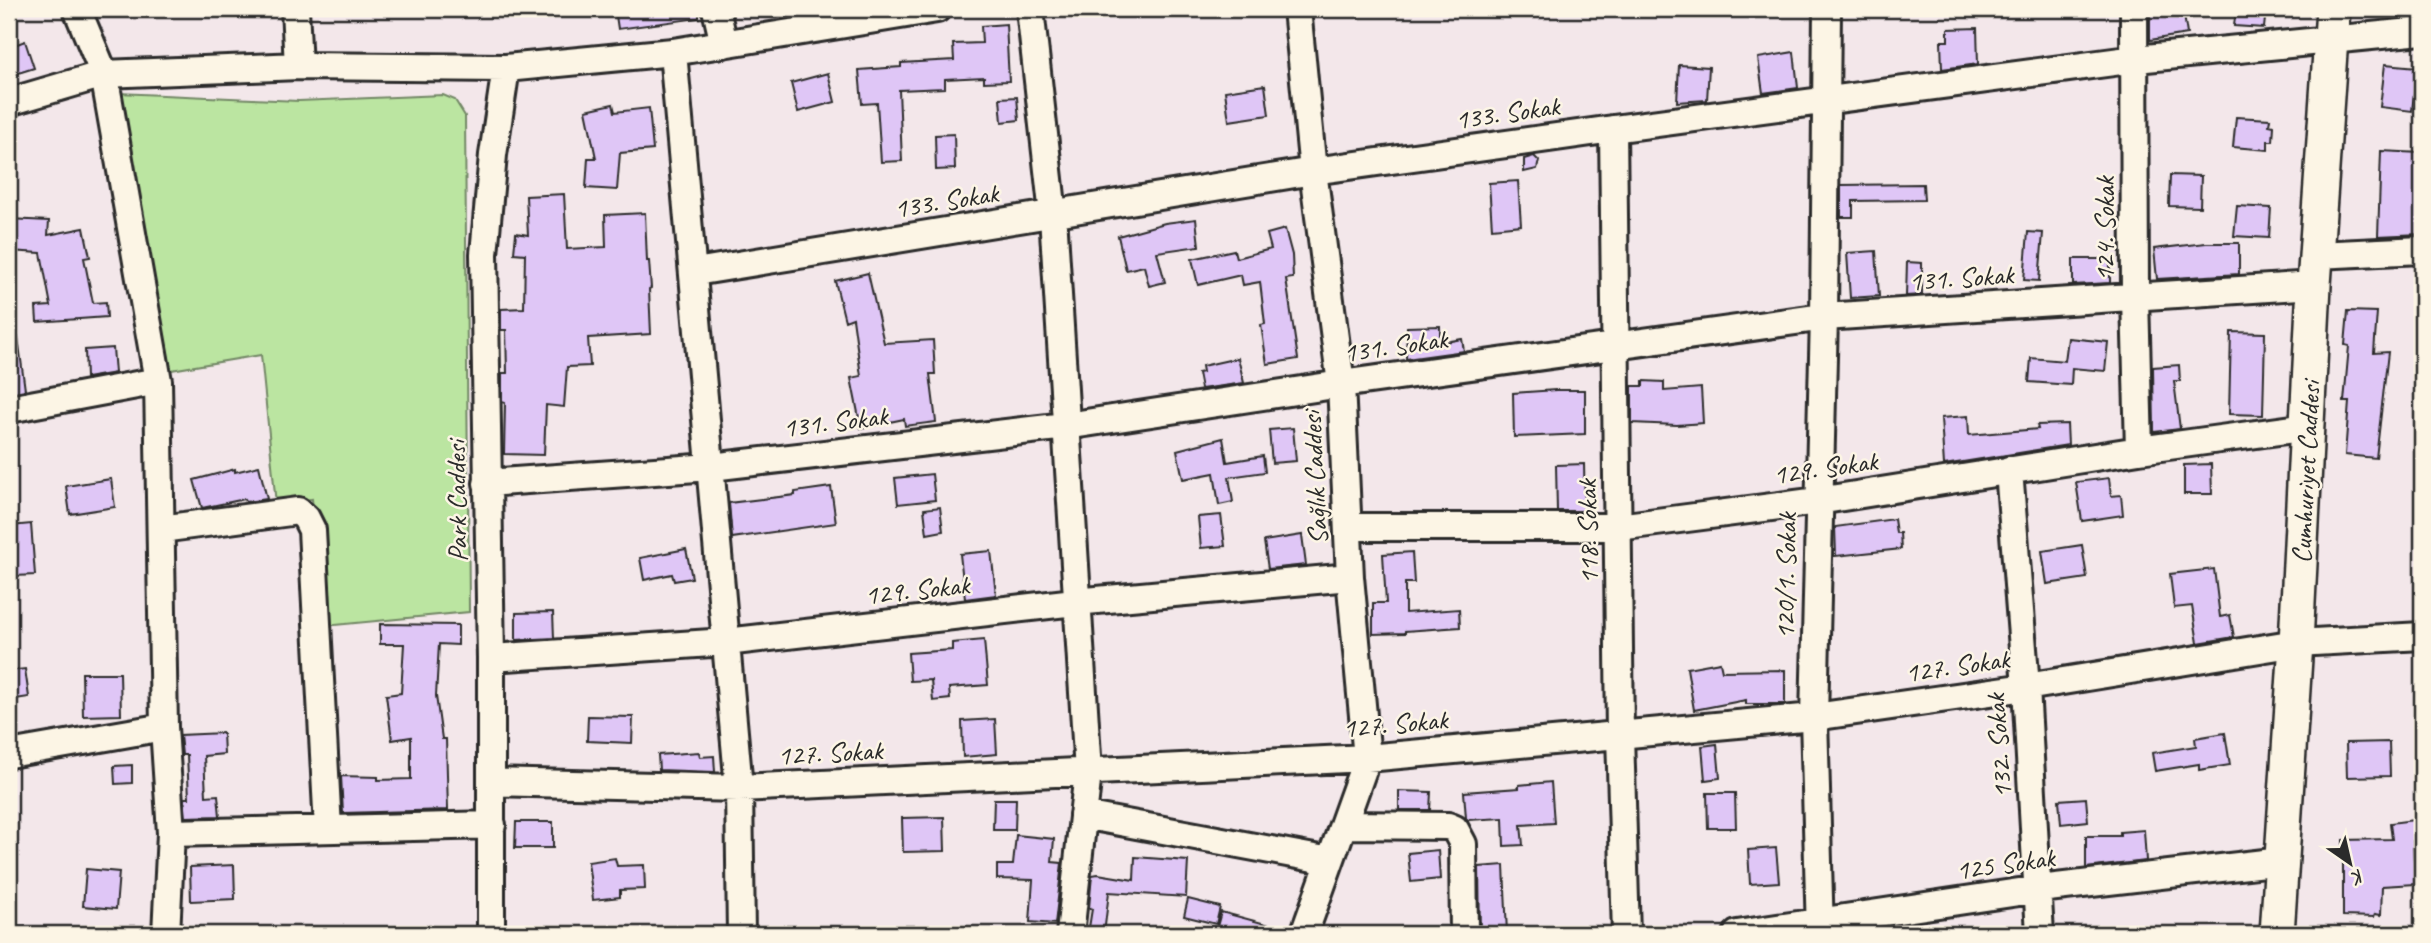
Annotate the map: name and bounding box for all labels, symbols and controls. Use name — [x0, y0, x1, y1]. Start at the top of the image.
street label: 133. Sokak — [1453, 88, 1563, 137]
street label: 133. Sokak — [891, 175, 1002, 226]
street label: 124. Sokak — [2087, 175, 2122, 282]
street label: 131. Sokak — [1907, 256, 2016, 299]
street label: 131. Sokak — [1341, 321, 1451, 370]
street label: Cumhuriyet Caddesi — [2283, 376, 2328, 564]
street label: 131. Sokak — [781, 398, 891, 445]
street label: Sağlık Caddesi — [1293, 406, 1335, 546]
street label: Park Caddesi — [438, 436, 475, 562]
street label: 129. Sokak — [1771, 443, 1881, 492]
street label: 118. Sokak — [1569, 477, 1606, 585]
street label: 120/1. Sokak — [1767, 511, 1804, 640]
street label: 129. Sokak — [863, 566, 973, 612]
street label: 127. Sokak — [1903, 641, 2013, 690]
street label: 132. Sokak — [1977, 691, 2020, 800]
street label: 127. Sokak — [1341, 701, 1451, 746]
street label: 127. Sokak — [777, 732, 885, 773]
north arrow — [2316, 828, 2386, 898]
street label: 125 Sokak — [1953, 839, 2059, 888]
text: K — [2345, 864, 2370, 891]

